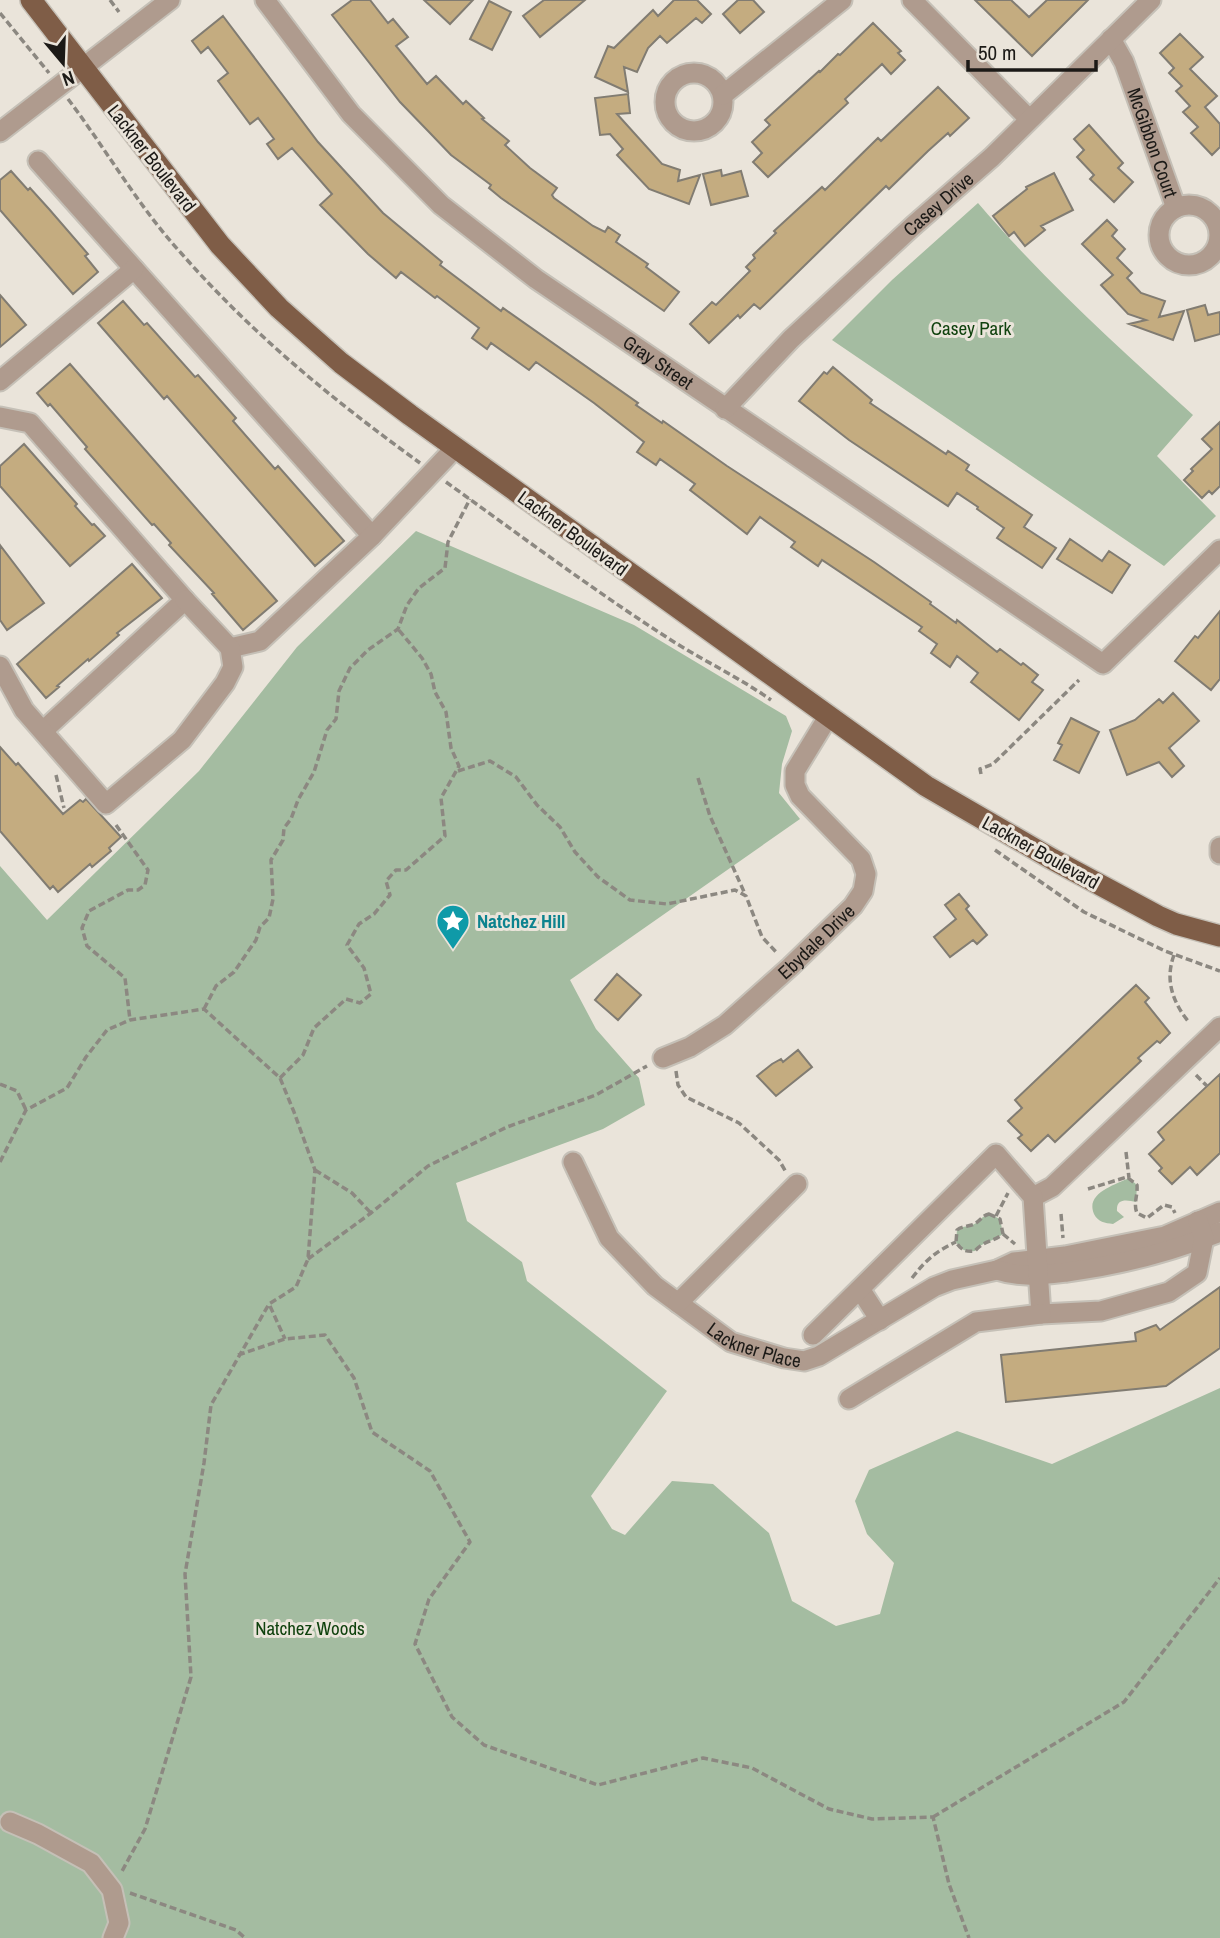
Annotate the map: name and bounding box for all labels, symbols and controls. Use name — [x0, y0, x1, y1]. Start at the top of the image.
north arrow — [28, 28, 98, 98]
scale bar — [968, 28, 1096, 72]
text: 50 m — [978, 38, 1016, 67]
text: N — [59, 65, 78, 93]
street label: McGibbon Court — [1121, 84, 1184, 201]
street label: Lackner Boulevard — [102, 99, 202, 217]
street label: Casey Drive — [897, 166, 979, 242]
park label: Casey Park — [931, 315, 1011, 341]
street label: Gray Street — [618, 329, 699, 396]
street label: Lackner Boulevard — [513, 484, 633, 582]
street label: Lackner Boulevard — [978, 809, 1104, 895]
street label: Ebydale Drive — [772, 898, 860, 985]
place icon: Natchez Hill — [434, 902, 472, 951]
place label: Natchez Hill — [477, 908, 565, 934]
street label: Lackner Place — [702, 1316, 803, 1373]
park label: Natchez Woods — [255, 1615, 365, 1641]

